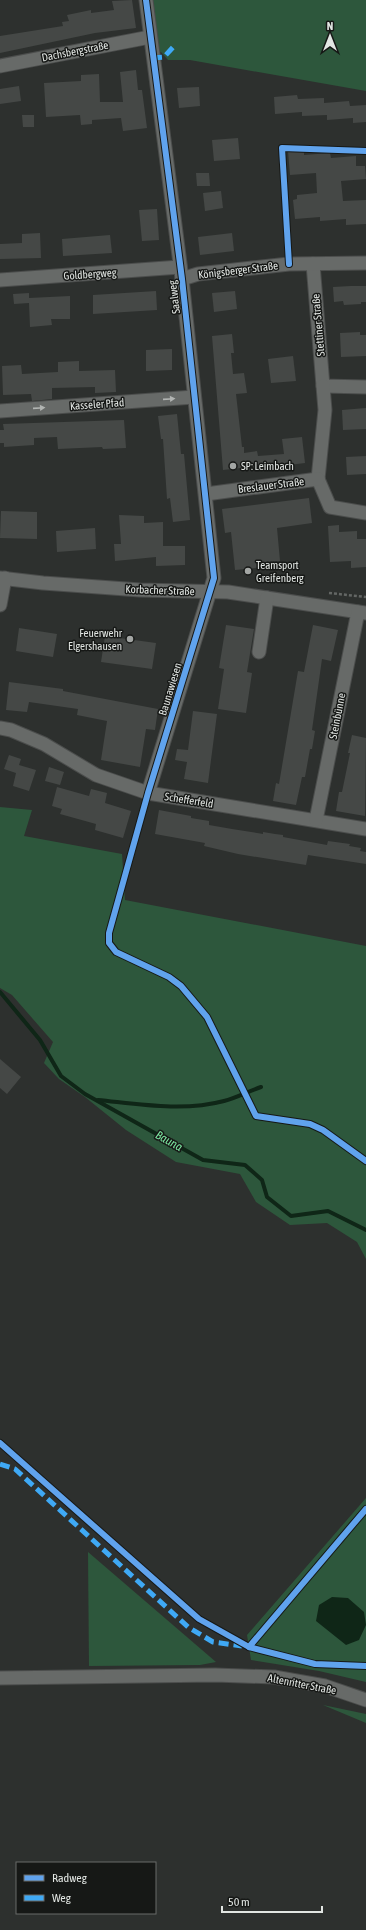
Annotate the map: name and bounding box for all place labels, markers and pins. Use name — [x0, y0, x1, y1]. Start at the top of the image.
place label: SP: Leimbach — [241, 460, 294, 472]
marker: SP: Leimbach — [228, 461, 238, 471]
place label: Teamsport Greifenberg — [256, 559, 304, 584]
marker: Teamsport Greifenberg — [243, 566, 253, 576]
place label: Feuerwehr Elgershausen — [68, 627, 123, 652]
marker: Feuerwehr Elgershausen — [125, 634, 135, 644]

